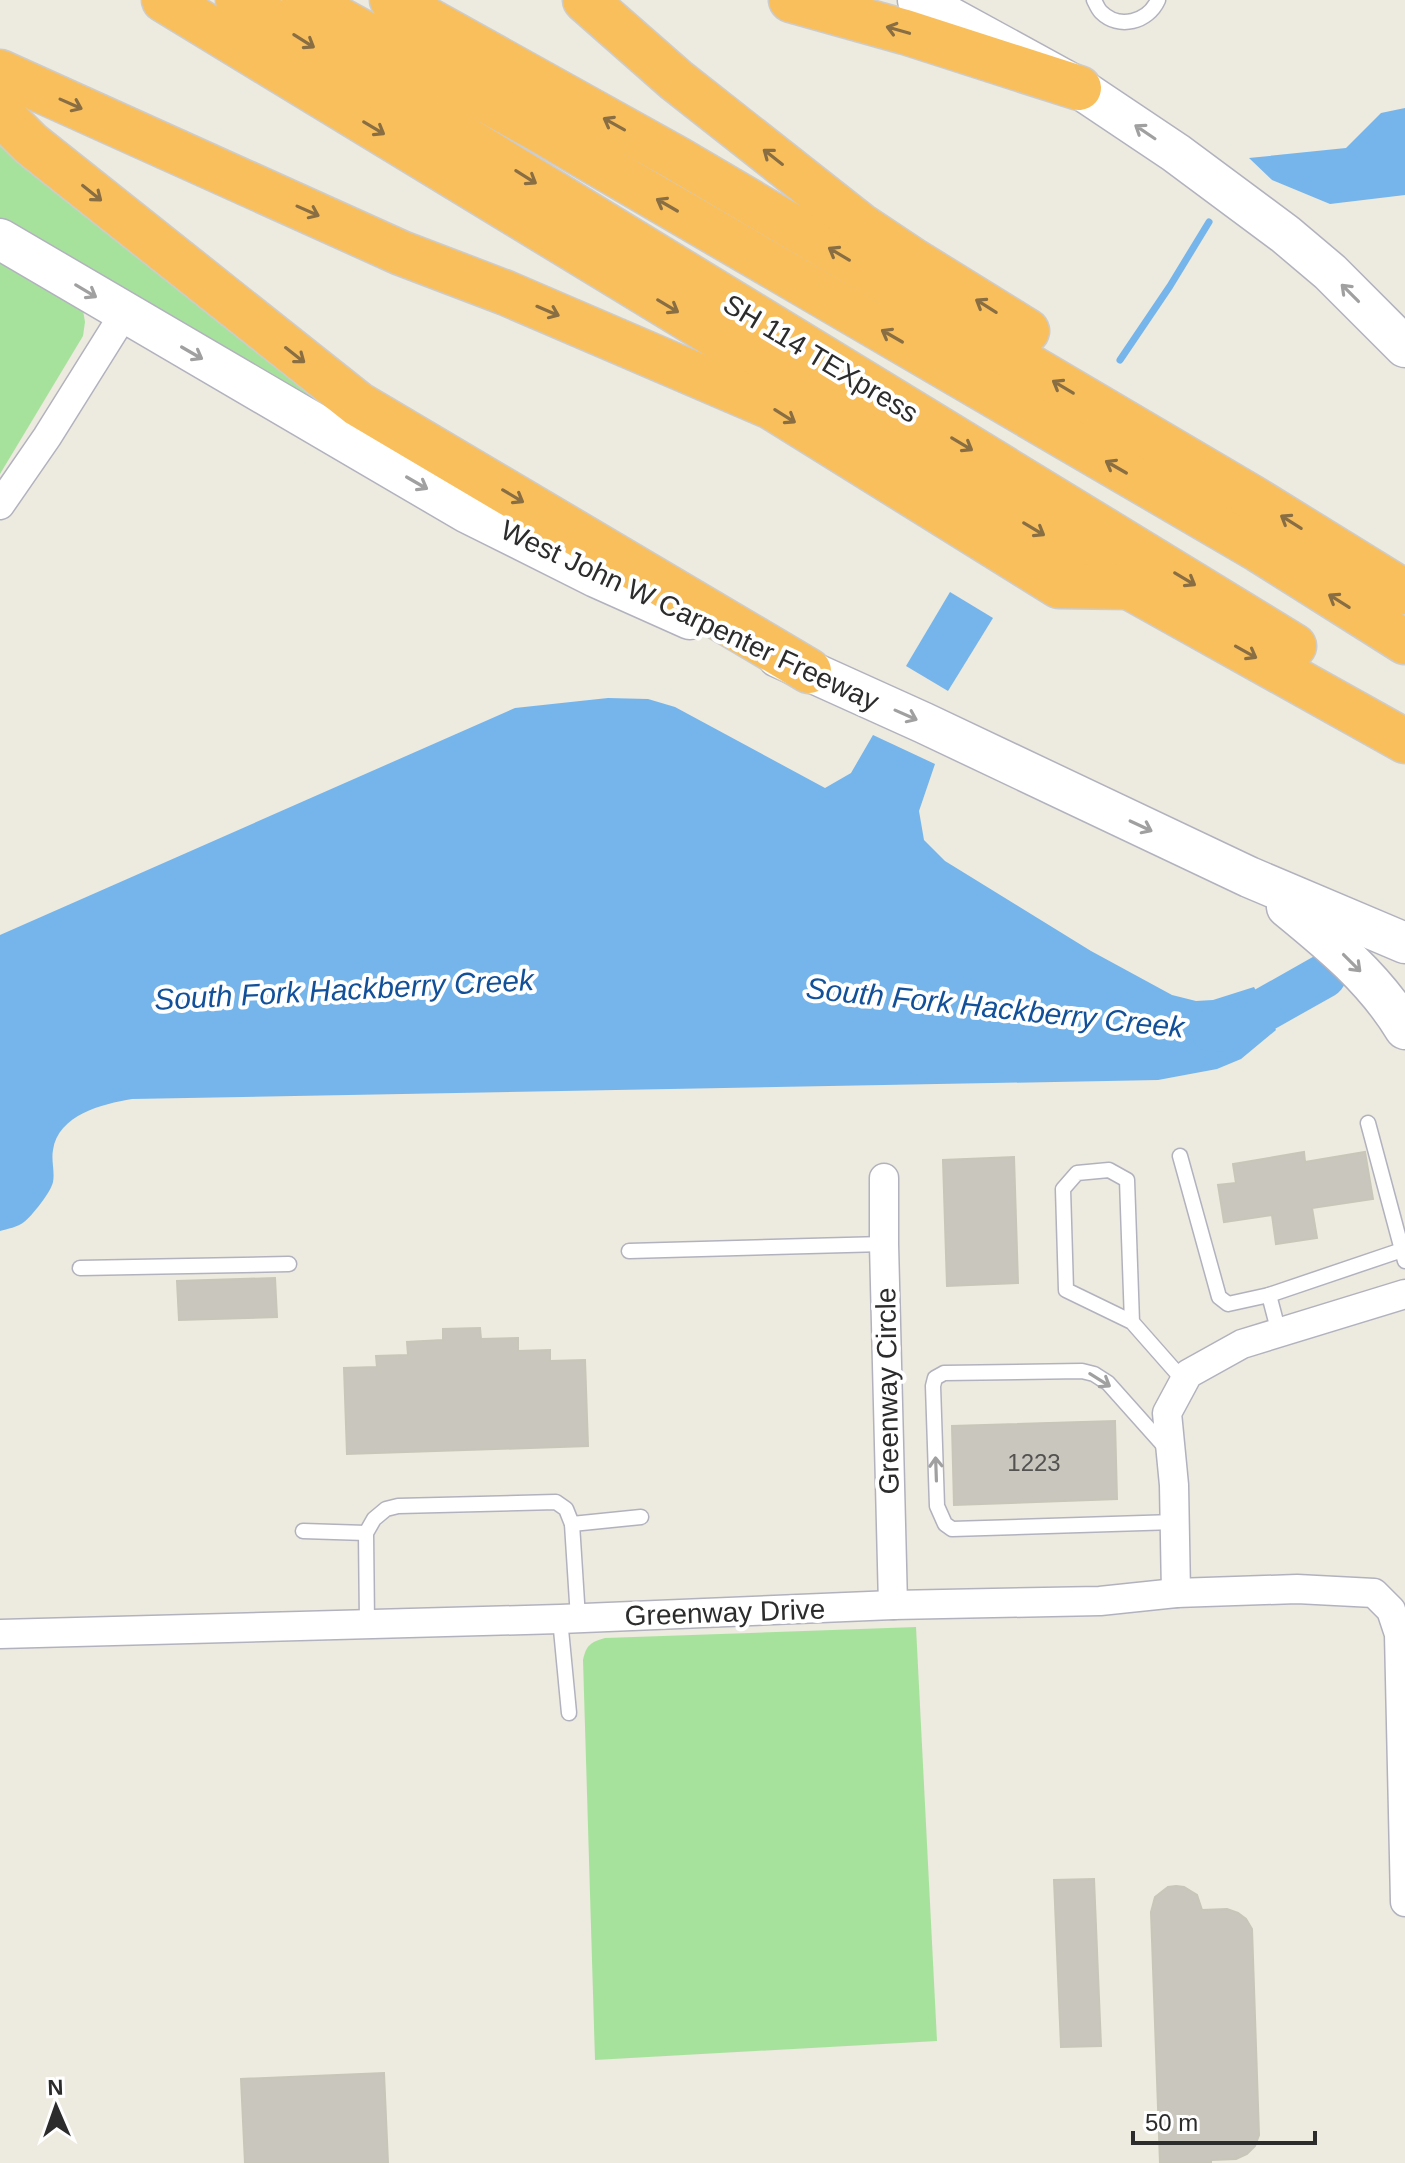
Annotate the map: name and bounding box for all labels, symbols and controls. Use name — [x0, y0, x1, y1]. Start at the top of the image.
one-way arrow — [886, 22, 911, 36]
one-way arrow — [292, 34, 315, 50]
one-way arrow — [59, 97, 83, 112]
one-way arrow — [603, 116, 627, 131]
one-way arrow — [362, 120, 385, 136]
one-way arrow — [1135, 124, 1157, 141]
one-way arrow — [763, 148, 784, 166]
one-way arrow — [514, 170, 537, 186]
one-way arrow — [81, 184, 102, 201]
one-way arrow — [656, 197, 679, 213]
one-way arrow — [296, 204, 320, 219]
one-way arrow — [828, 246, 851, 262]
one-way arrow — [74, 283, 97, 299]
one-way arrow — [1340, 283, 1360, 303]
street label: SH 114 TEXpress — [718, 288, 924, 429]
one-way arrow — [975, 297, 998, 313]
one-way arrow — [656, 299, 679, 315]
one-way arrow — [535, 304, 560, 319]
one-way arrow — [880, 328, 904, 343]
one-way arrow — [180, 345, 203, 361]
one-way arrow — [284, 346, 305, 363]
one-way arrow — [1052, 379, 1075, 395]
one-way arrow — [774, 408, 796, 425]
one-way arrow — [950, 437, 973, 453]
one-way arrow — [1105, 459, 1128, 475]
one-way arrow — [405, 475, 428, 491]
one-way arrow — [501, 488, 524, 504]
street label: West John W Carpenter Freeway — [496, 514, 884, 717]
one-way arrow — [1280, 514, 1303, 530]
one-way arrow — [1022, 521, 1045, 537]
one-way arrow — [1173, 571, 1195, 588]
one-way arrow — [1328, 592, 1351, 608]
one-way arrow — [1234, 644, 1257, 660]
one-way arrow — [894, 708, 918, 723]
one-way arrow — [1129, 819, 1153, 834]
one-way arrow — [1342, 953, 1361, 972]
water label: South Fork Hackberry Creek — [153, 963, 537, 1016]
water label: South Fork Hackberry Creek — [804, 971, 1188, 1044]
street label: Greenway Circle — [870, 1287, 905, 1495]
one-way arrow — [1088, 1372, 1111, 1388]
house number: 1223 — [1007, 1449, 1061, 1476]
one-way arrow — [928, 1456, 943, 1483]
street label: Greenway Drive — [624, 1594, 826, 1631]
north arrow — [16, 2067, 96, 2147]
text: N — [47, 2075, 64, 2100]
scale bar — [1133, 2095, 1315, 2145]
text: 50 m — [1145, 2109, 1198, 2136]

